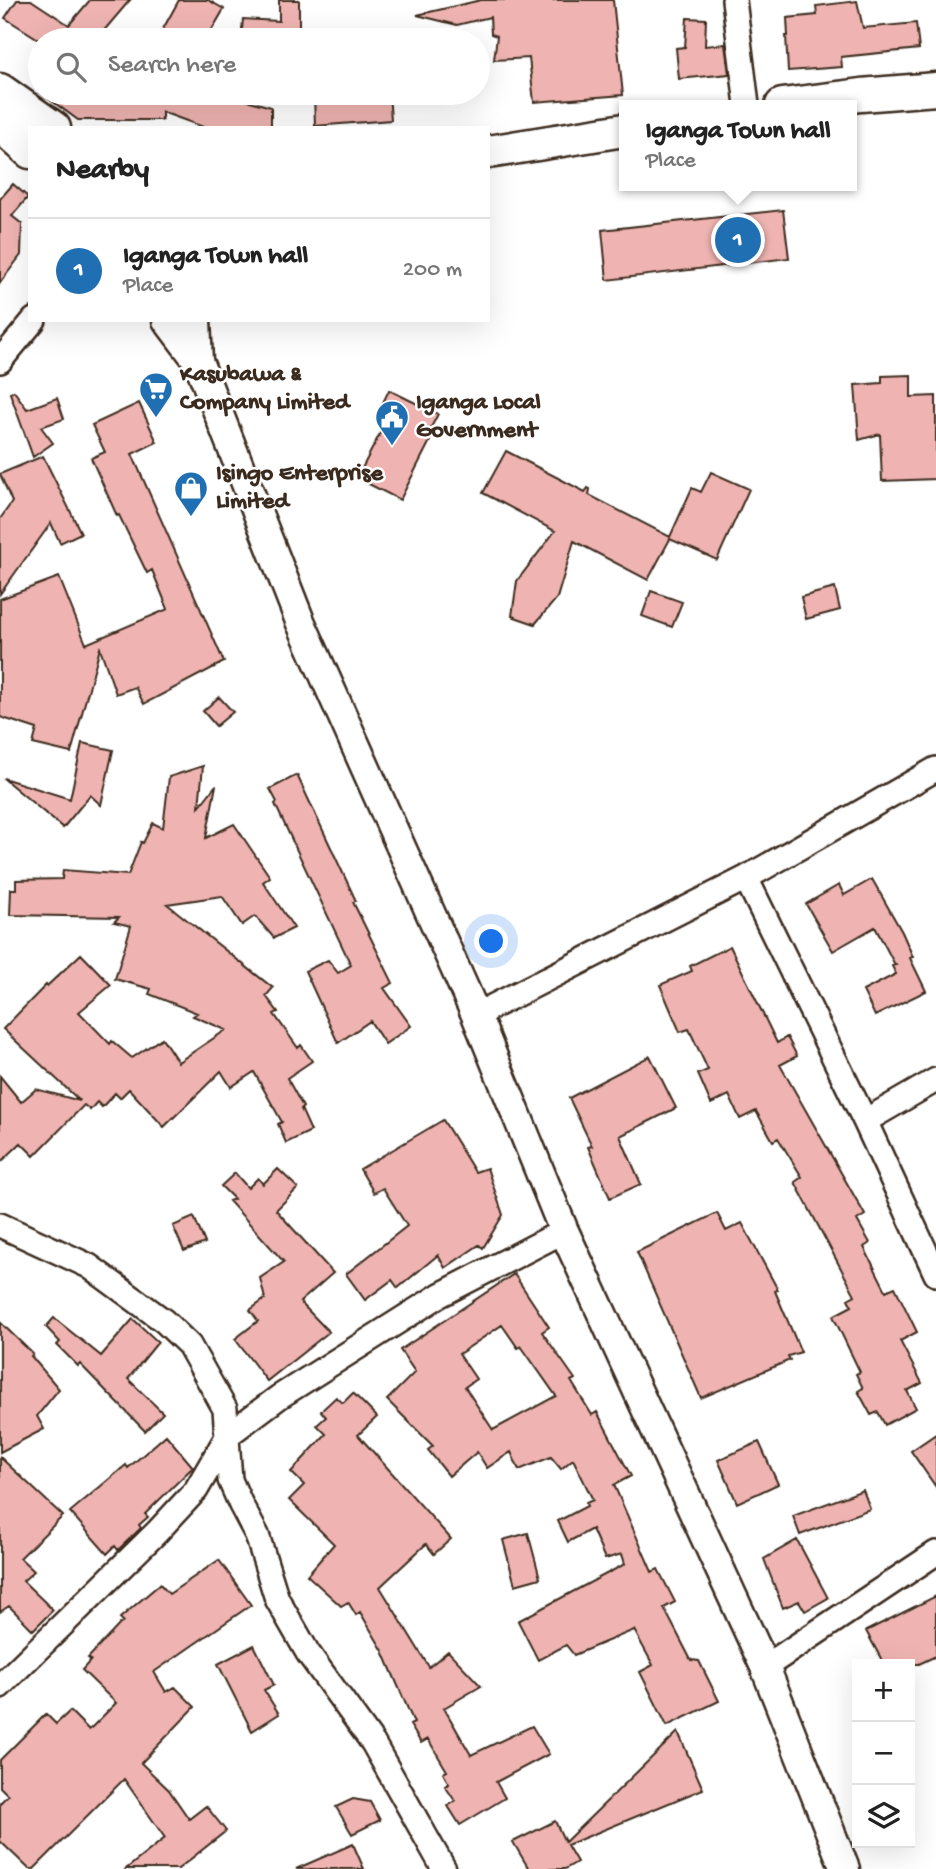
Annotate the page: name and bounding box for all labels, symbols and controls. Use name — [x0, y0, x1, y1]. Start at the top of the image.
search box — [28, 28, 490, 105]
icon: search — [52, 48, 90, 86]
text: Search here — [108, 51, 236, 82]
popup — [619, 100, 857, 191]
text: Iganga Town hall — [645, 117, 831, 148]
text: Place — [645, 148, 696, 175]
text: Nearby — [56, 154, 149, 189]
pin: 1 — [715, 214, 761, 266]
text: Iganga Town hall — [123, 242, 308, 273]
text: 1 — [74, 257, 84, 284]
text: 200 m — [403, 257, 462, 284]
text: Place — [123, 273, 173, 300]
place label: Kasubawa & Company Limited — [179, 361, 352, 418]
supermarket icon: Kasubawa & Company Limited — [137, 370, 175, 419]
place label: Iganga Local Government — [416, 389, 541, 446]
public building icon: Iganga Local Government — [373, 398, 411, 447]
place label: Isingo Enterprise Limited — [216, 460, 384, 517]
shop icon: Isingo Enterprise Limited — [172, 469, 210, 518]
your location — [474, 924, 508, 958]
map controls — [852, 1659, 915, 1848]
button: + — [852, 1659, 915, 1722]
button: − — [852, 1722, 915, 1785]
button: layers — [852, 1785, 915, 1848]

